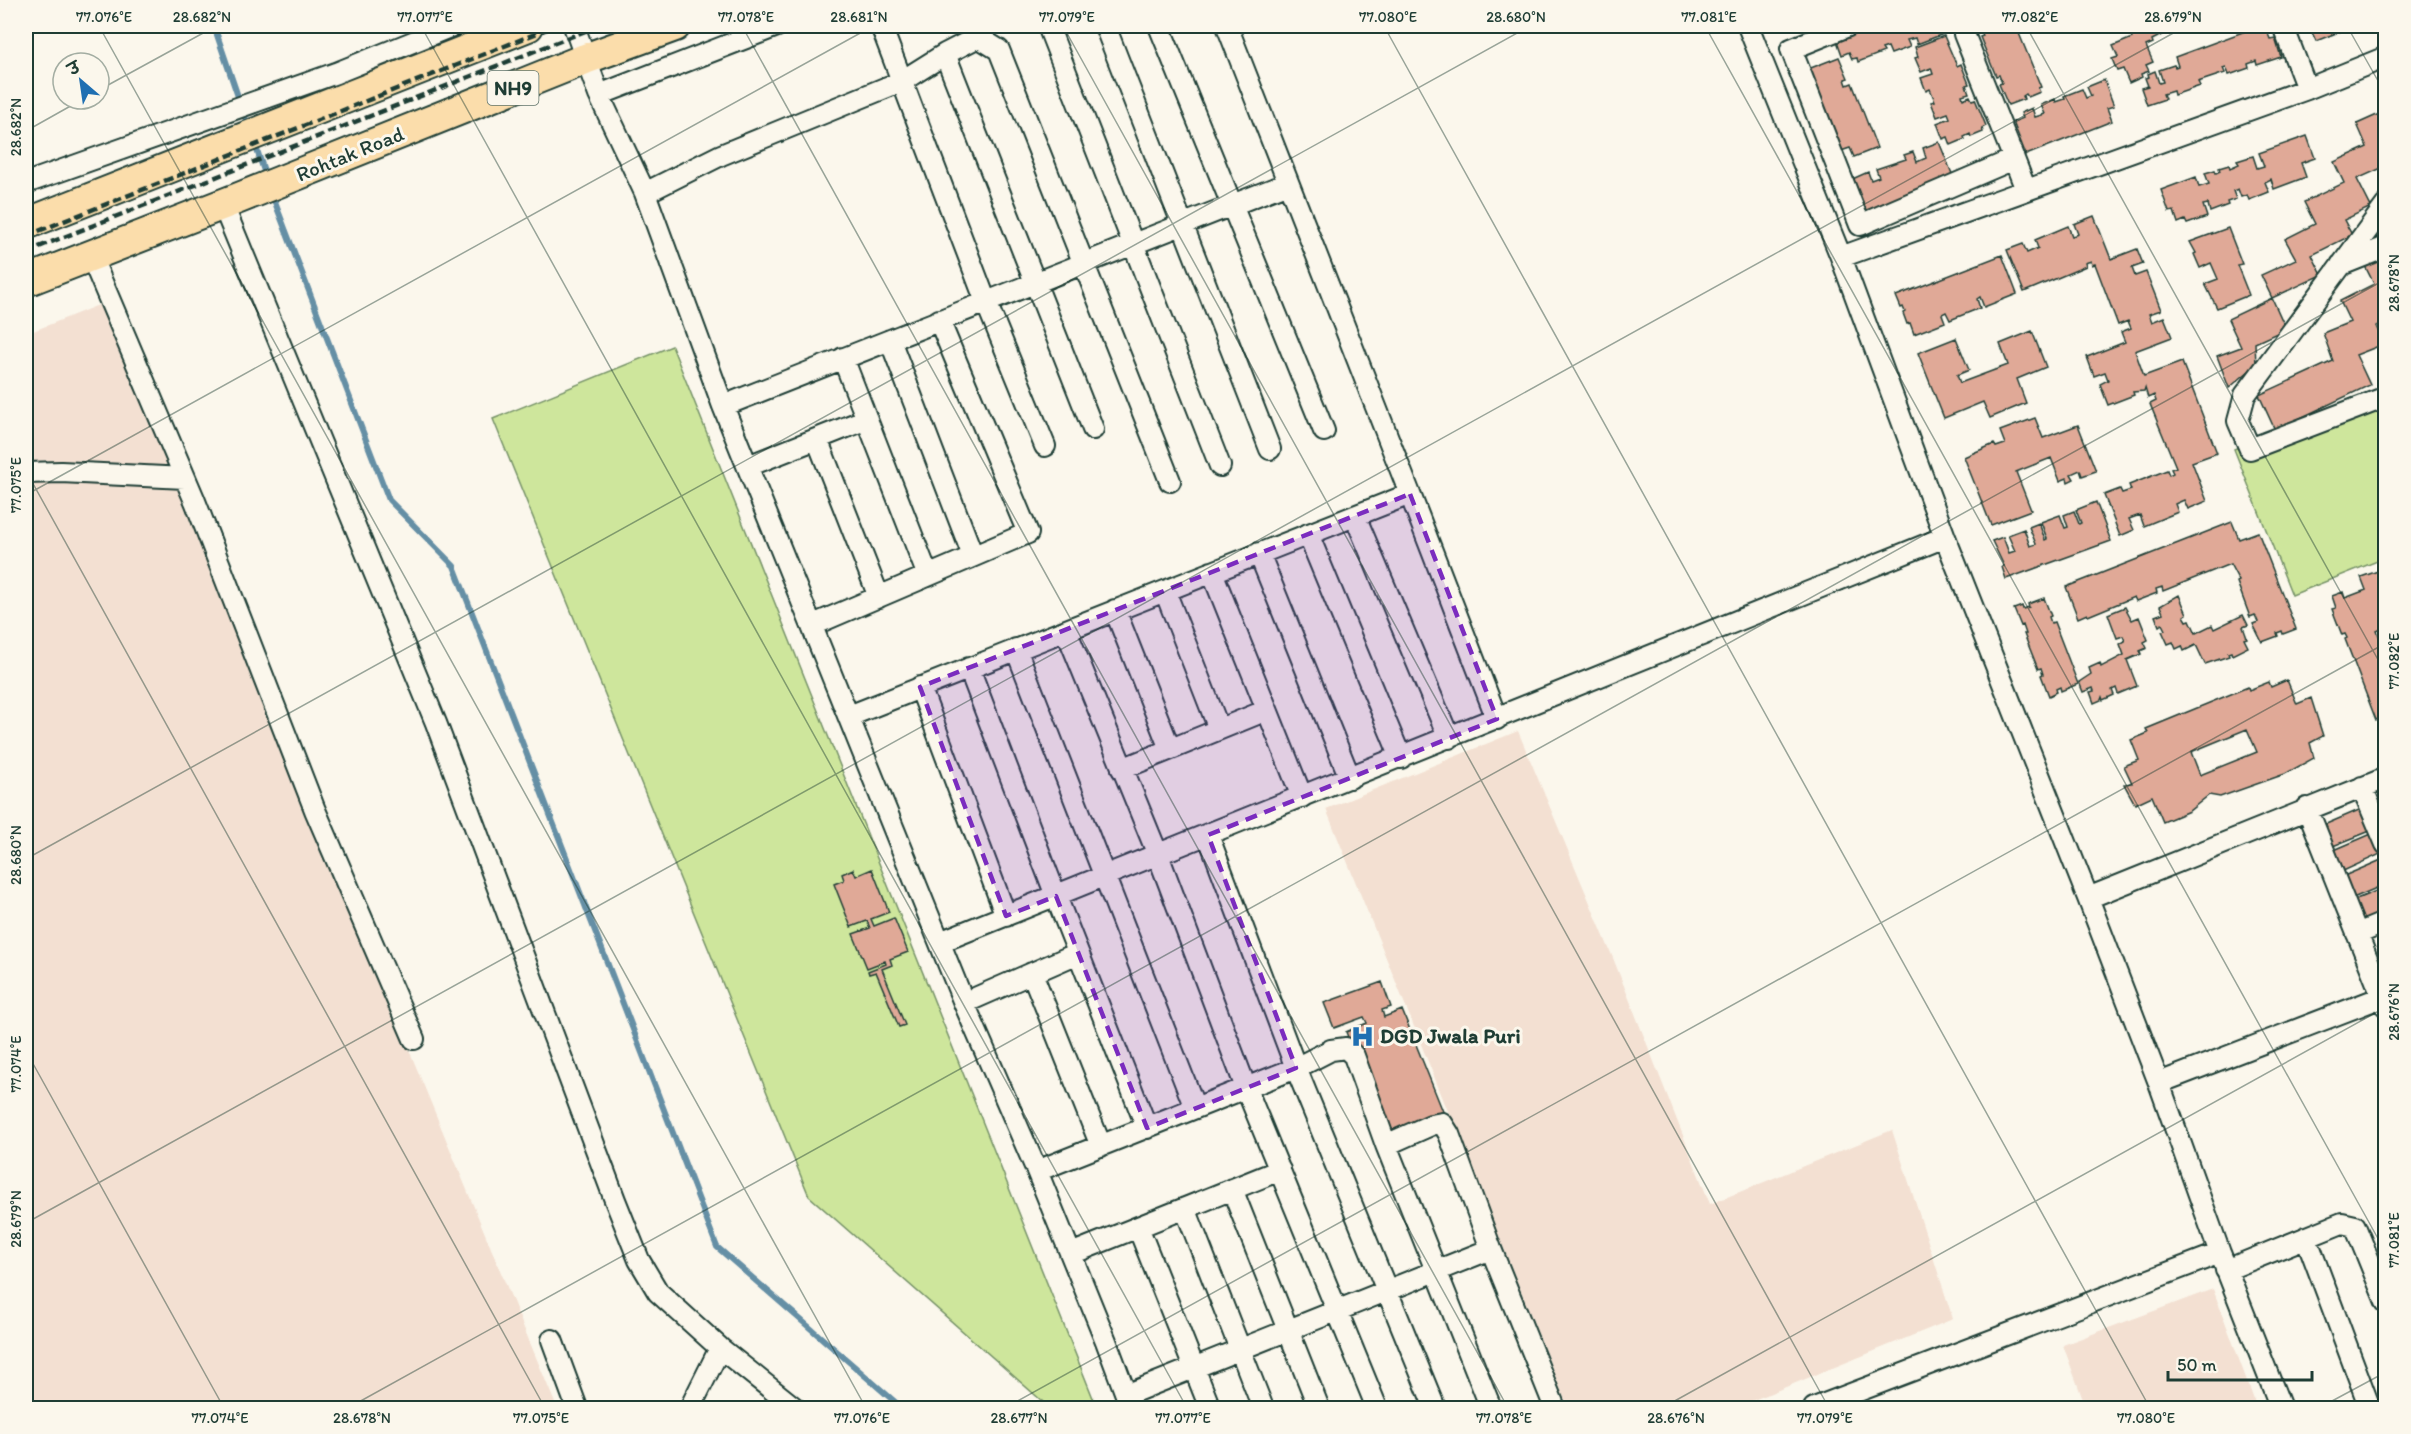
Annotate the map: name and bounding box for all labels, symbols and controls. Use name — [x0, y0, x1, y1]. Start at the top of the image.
text: 77.076°E — [76, 8, 132, 26]
text: 28.682°N — [173, 8, 231, 26]
text: 77.077°E — [397, 8, 453, 26]
text: 77.078°E — [718, 8, 774, 26]
text: 28.681°N — [830, 8, 888, 26]
text: 77.079°E — [1039, 8, 1095, 26]
text: 77.080°E — [1359, 8, 1417, 26]
text: 28.680°N — [1486, 8, 1546, 26]
text: 77.081°E — [1681, 8, 1737, 26]
text: 77.082°E — [2002, 8, 2058, 26]
text: 28.679°N — [2144, 8, 2202, 26]
north arrow — [51, 51, 111, 111]
text: उ — [63, 57, 84, 80]
road number: NH9 — [488, 71, 538, 105]
text: 28.682°N — [7, 98, 25, 156]
street label: Rohtak Road — [292, 120, 408, 187]
text: 28.678°N — [2385, 254, 2403, 312]
text: 77.075°E — [7, 457, 25, 513]
text: 77.082°E — [2385, 633, 2403, 689]
text: 28.680°N — [7, 825, 25, 885]
text: 28.676°N — [2385, 983, 2403, 1041]
hospital icon: DGD Jwala Puri — [1349, 1023, 1375, 1049]
place label: DGD Jwala Puri — [1380, 1023, 1521, 1048]
text: 77.074°E — [7, 1036, 25, 1092]
text: 28.679°N — [7, 1190, 25, 1248]
text: 77.081°E — [2385, 1212, 2403, 1268]
scale bar — [2168, 1344, 2312, 1382]
text: 50 m — [2177, 1354, 2217, 1376]
text: 77.074°E — [192, 1409, 248, 1427]
text: 28.678°N — [333, 1409, 391, 1427]
text: 77.075°E — [513, 1409, 569, 1427]
text: 77.076°E — [834, 1409, 890, 1427]
text: 28.677°N — [990, 1409, 1048, 1427]
text: 77.077°E — [1155, 1409, 1211, 1427]
text: 77.078°E — [1476, 1409, 1532, 1427]
text: 28.676°N — [1647, 1409, 1705, 1427]
text: 77.079°E — [1797, 1409, 1853, 1427]
text: 77.080°E — [2117, 1409, 2175, 1427]

